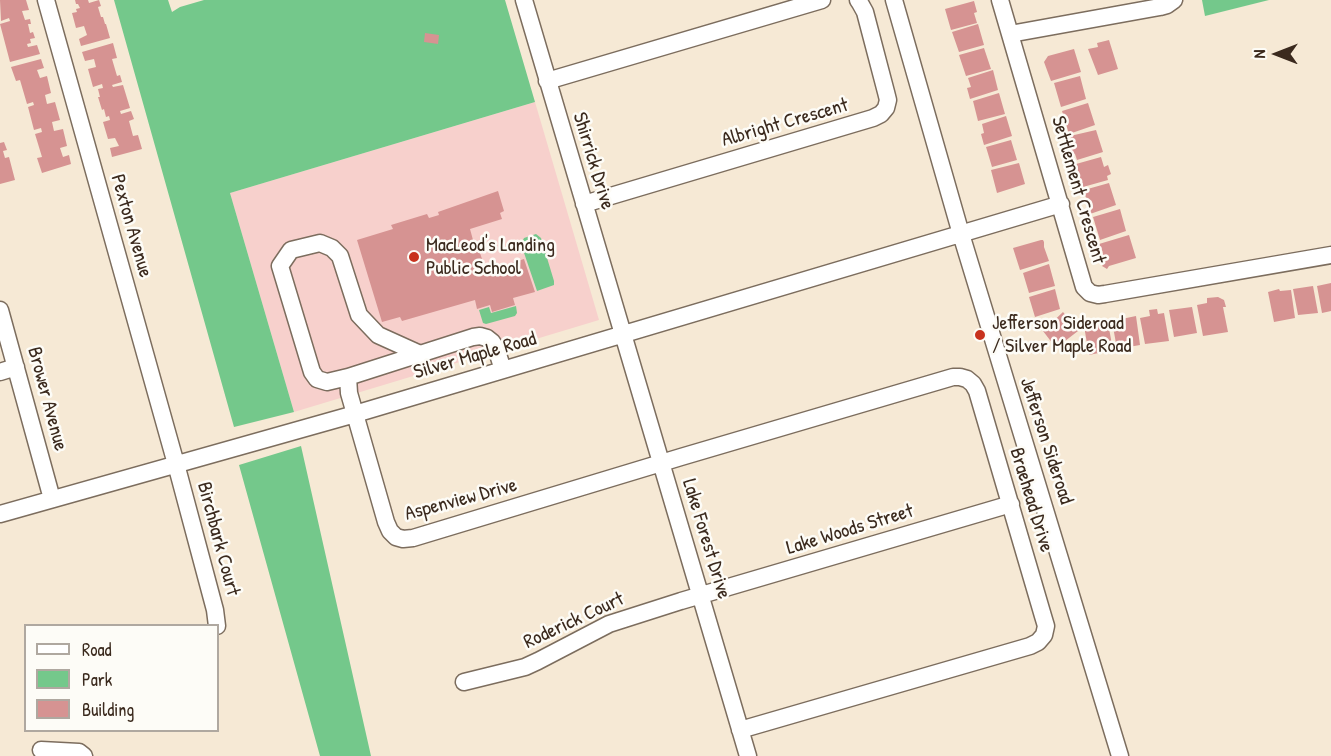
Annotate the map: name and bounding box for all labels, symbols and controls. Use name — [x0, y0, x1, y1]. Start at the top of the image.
north arrow — [1247, 24, 1307, 84]
text: N — [1248, 50, 1270, 58]
street label: Albright Crescent — [719, 94, 851, 152]
street label: Shirrick Drive — [567, 110, 619, 212]
street label: Settlement Crescent — [1045, 114, 1111, 266]
street label: Pexton Avenue — [105, 172, 157, 280]
place label: MacLeod's Landing Public School — [426, 234, 555, 281]
marker: MacLeod's Landing Public School — [407, 250, 421, 264]
place label: Jefferson Sideroad / Silver Maple Road — [992, 312, 1131, 359]
street label: Silver Maple Road — [411, 327, 539, 385]
marker: Jefferson Sideroad / Silver Maple Road — [973, 328, 987, 342]
street label: Brower Avenue — [22, 345, 72, 453]
street label: Jefferson Sideroad — [1014, 375, 1078, 507]
street label: Braehead Drive — [1004, 445, 1058, 555]
street label: Aspenview Drive — [402, 474, 520, 526]
street label: Lake Forest Drive — [676, 476, 736, 602]
street label: Birchbark Court — [191, 480, 245, 598]
street label: Lake Woods Street — [784, 499, 916, 561]
street label: Roderick Court — [520, 587, 628, 655]
legend — [24, 624, 219, 732]
text: Road — [82, 637, 112, 662]
text: Park — [82, 667, 112, 692]
text: Building — [82, 697, 134, 722]

